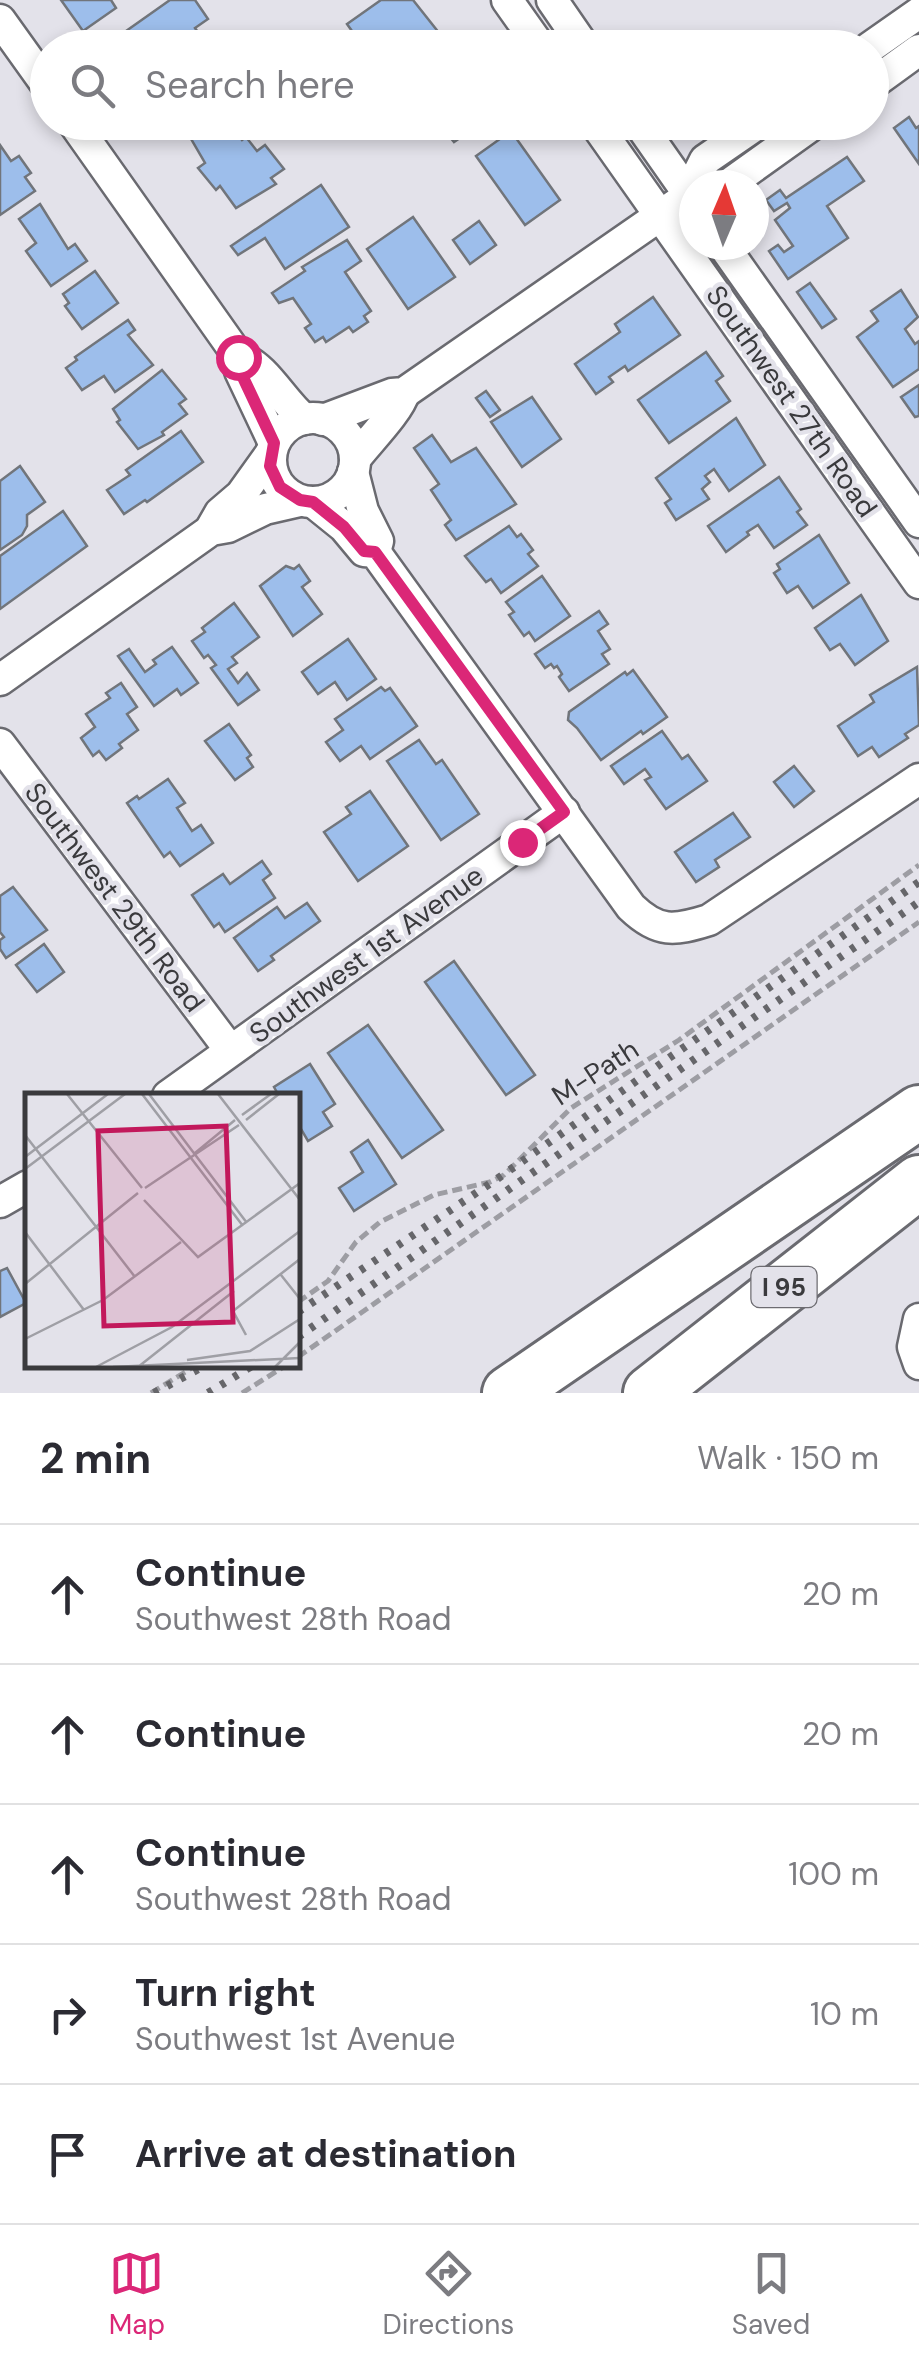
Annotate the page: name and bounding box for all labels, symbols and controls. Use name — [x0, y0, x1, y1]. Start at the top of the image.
search box — [30, 30, 889, 140]
icon: search — [65, 58, 120, 113]
text: Search here — [145, 60, 355, 110]
north arrow — [679, 170, 769, 260]
street label: Southwest 27th Road — [698, 278, 886, 524]
route start — [216, 335, 262, 381]
street label: Southwest 29th Road — [16, 775, 213, 1019]
route end — [500, 820, 546, 866]
street label: Southwest 1st Avenue — [242, 857, 491, 1052]
street label: M-Path — [545, 1031, 646, 1114]
inset map — [25, 1093, 300, 1368]
road number: I 95 — [752, 1267, 816, 1307]
text: 2 min — [40, 1431, 151, 1486]
text: Walk · 150 m — [697, 1437, 879, 1479]
text: Continue — [135, 1548, 306, 1598]
icon: ahead — [40, 1567, 95, 1622]
text: 20 m — [802, 1573, 879, 1615]
text: Southwest 28th Road — [135, 1598, 452, 1640]
icon: ahead — [40, 1707, 95, 1762]
text: Continue — [135, 1709, 306, 1759]
text: 20 m — [802, 1713, 879, 1755]
text: Continue — [135, 1828, 306, 1878]
icon: ahead — [40, 1847, 95, 1902]
text: 100 m — [788, 1853, 879, 1895]
text: Southwest 28th Road — [135, 1878, 452, 1920]
text: Turn right — [135, 1968, 316, 2018]
icon: right — [40, 1987, 95, 2042]
text: 10 m — [810, 1993, 879, 2035]
text: Southwest 1st Avenue — [135, 2018, 455, 2060]
icon: arrive — [40, 2127, 95, 2182]
text: Arrive at destination — [135, 2129, 517, 2179]
tab: Map — [109, 2246, 165, 2343]
tab: Directions — [383, 2246, 514, 2343]
tab: Saved — [732, 2246, 810, 2343]

